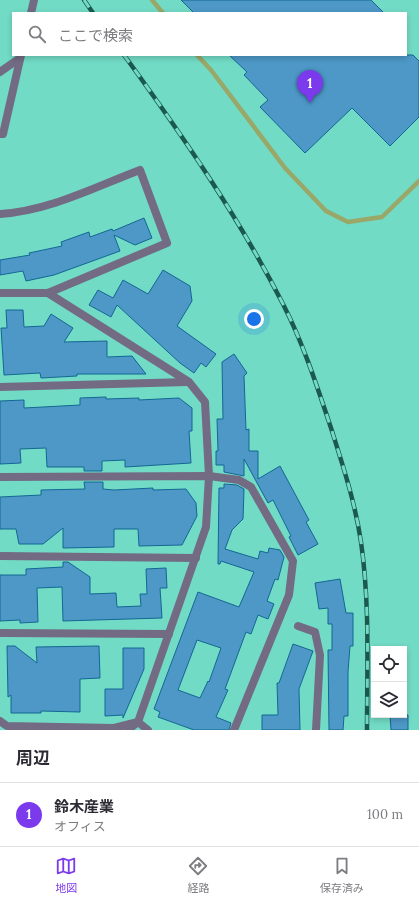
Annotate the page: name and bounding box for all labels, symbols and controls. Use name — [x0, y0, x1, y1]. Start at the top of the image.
search box — [12, 12, 407, 56]
icon: search — [26, 23, 48, 45]
text: ここで検索 — [58, 26, 133, 45]
pin: 1 — [297, 70, 323, 103]
your location — [244, 309, 264, 329]
map controls — [371, 646, 407, 718]
button: locate — [371, 646, 407, 682]
button: layers — [371, 682, 407, 718]
text: 周辺 — [16, 747, 50, 769]
text: 鈴木産業 — [54, 797, 114, 816]
text: 1 — [26, 806, 32, 823]
text: 100 m — [367, 806, 403, 823]
text: オフィス — [54, 818, 106, 835]
tab: 地図 — [55, 855, 77, 895]
tab: 経路 — [187, 855, 209, 895]
tab: 保存済み — [320, 855, 364, 895]

